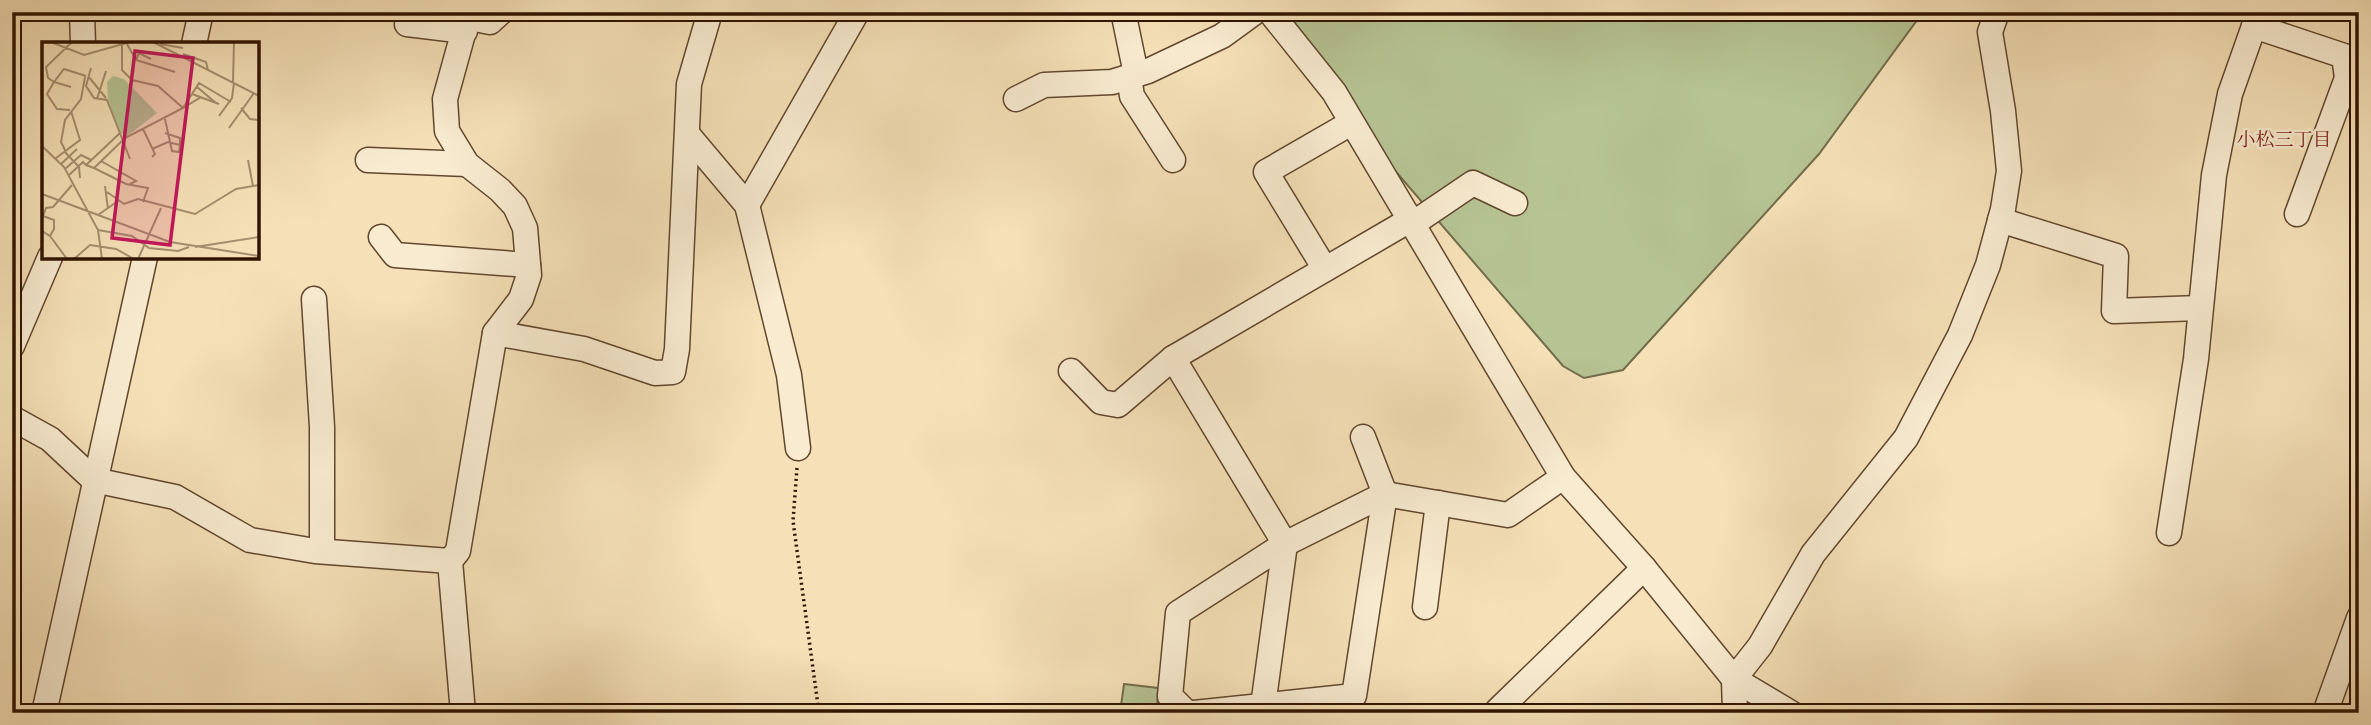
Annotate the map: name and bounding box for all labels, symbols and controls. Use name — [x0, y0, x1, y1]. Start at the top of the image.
inset map — [42, 42, 259, 259]
district label: 小松三丁目 — [2236, 128, 2332, 151]

